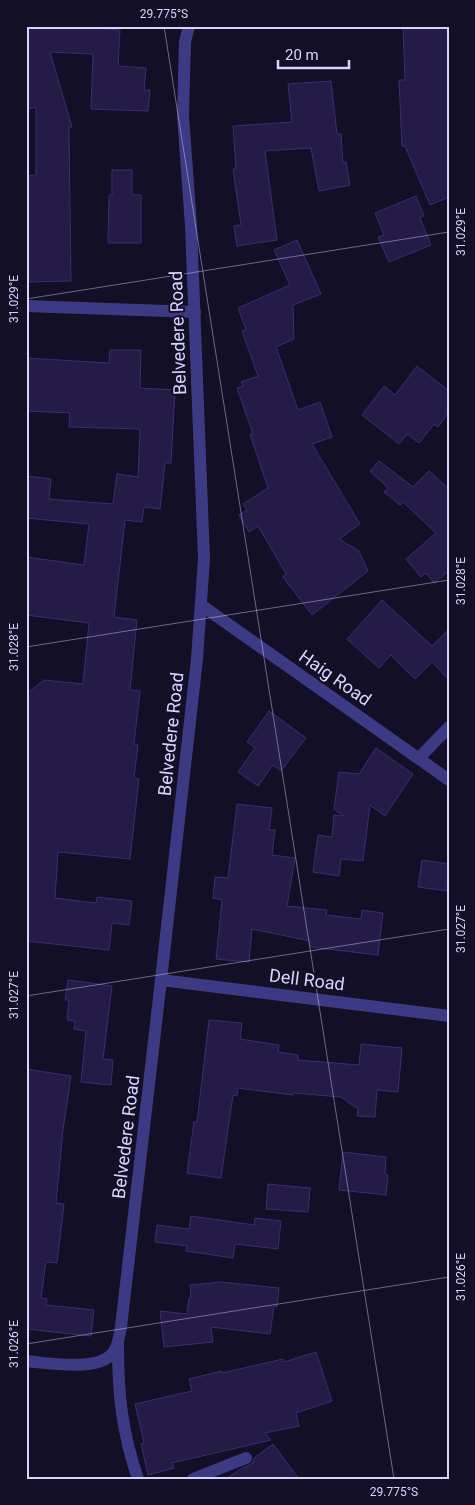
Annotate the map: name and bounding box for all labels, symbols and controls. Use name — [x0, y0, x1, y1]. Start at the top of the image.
text: 29.775°S — [140, 7, 188, 21]
scale bar — [278, 38, 349, 70]
text: 20 m — [285, 46, 319, 64]
text: 31.029°E — [454, 208, 468, 256]
street label: Belvedere Road — [165, 271, 190, 395]
text: 31.029°E — [7, 275, 21, 323]
text: 31.028°E — [454, 557, 468, 605]
text: 31.028°E — [7, 623, 21, 671]
street label: Haig Road — [295, 645, 375, 710]
street label: Belvedere Road — [154, 671, 187, 797]
text: 31.027°E — [454, 905, 468, 953]
street label: Dell Road — [268, 964, 346, 995]
text: 31.027°E — [7, 971, 21, 1019]
street label: Belvedere Road — [108, 1074, 143, 1200]
text: 31.026°E — [454, 1253, 468, 1301]
text: 31.026°E — [7, 1320, 21, 1368]
text: 29.775°S — [370, 1485, 418, 1499]

